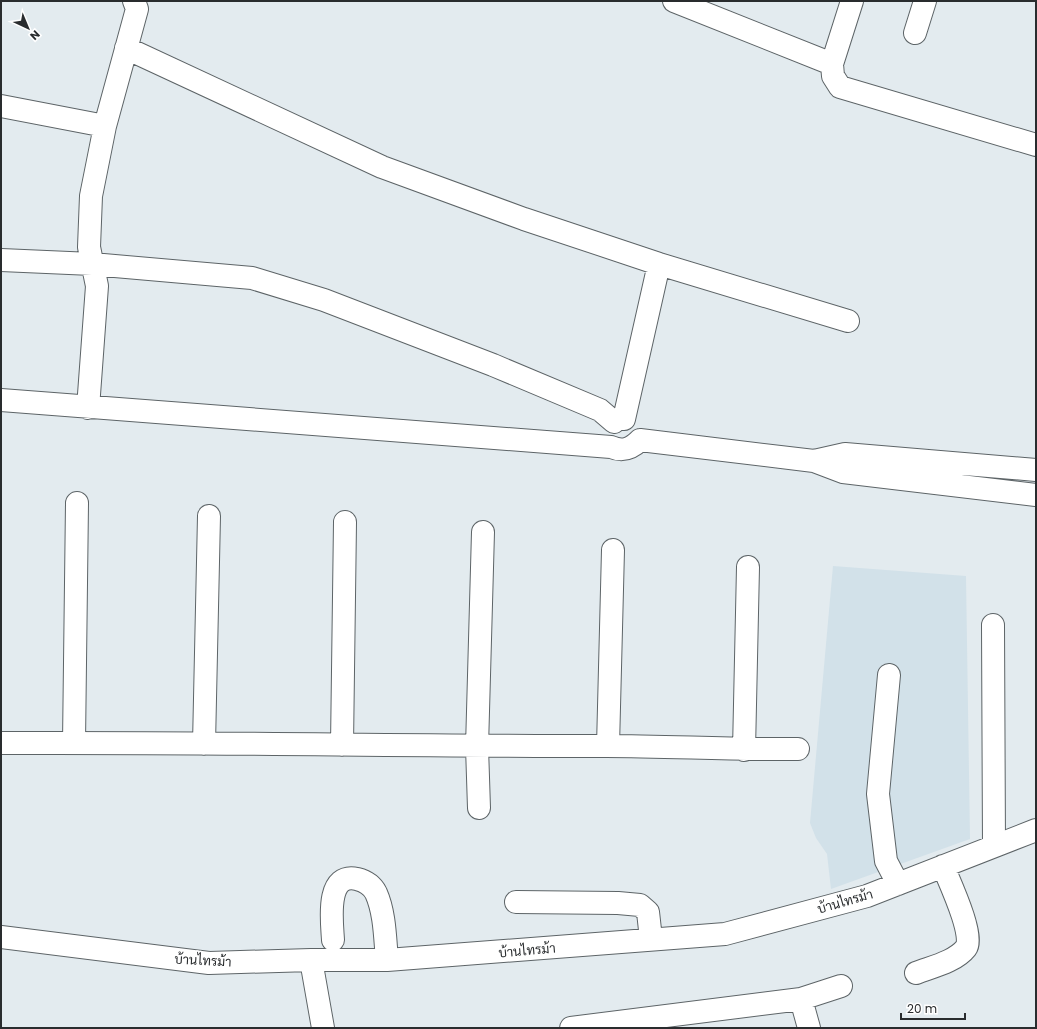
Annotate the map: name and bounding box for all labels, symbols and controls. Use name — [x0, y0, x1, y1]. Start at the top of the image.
north arrow — [8, 8, 48, 48]
text: N — [26, 27, 43, 44]
street label: บ้านไทรม้า — [815, 884, 875, 918]
street label: บ้านไทรม้า — [498, 939, 556, 962]
street label: บ้านไทรม้า — [174, 950, 232, 971]
scale bar — [901, 995, 965, 1021]
text: 20 m — [907, 1000, 937, 1017]

